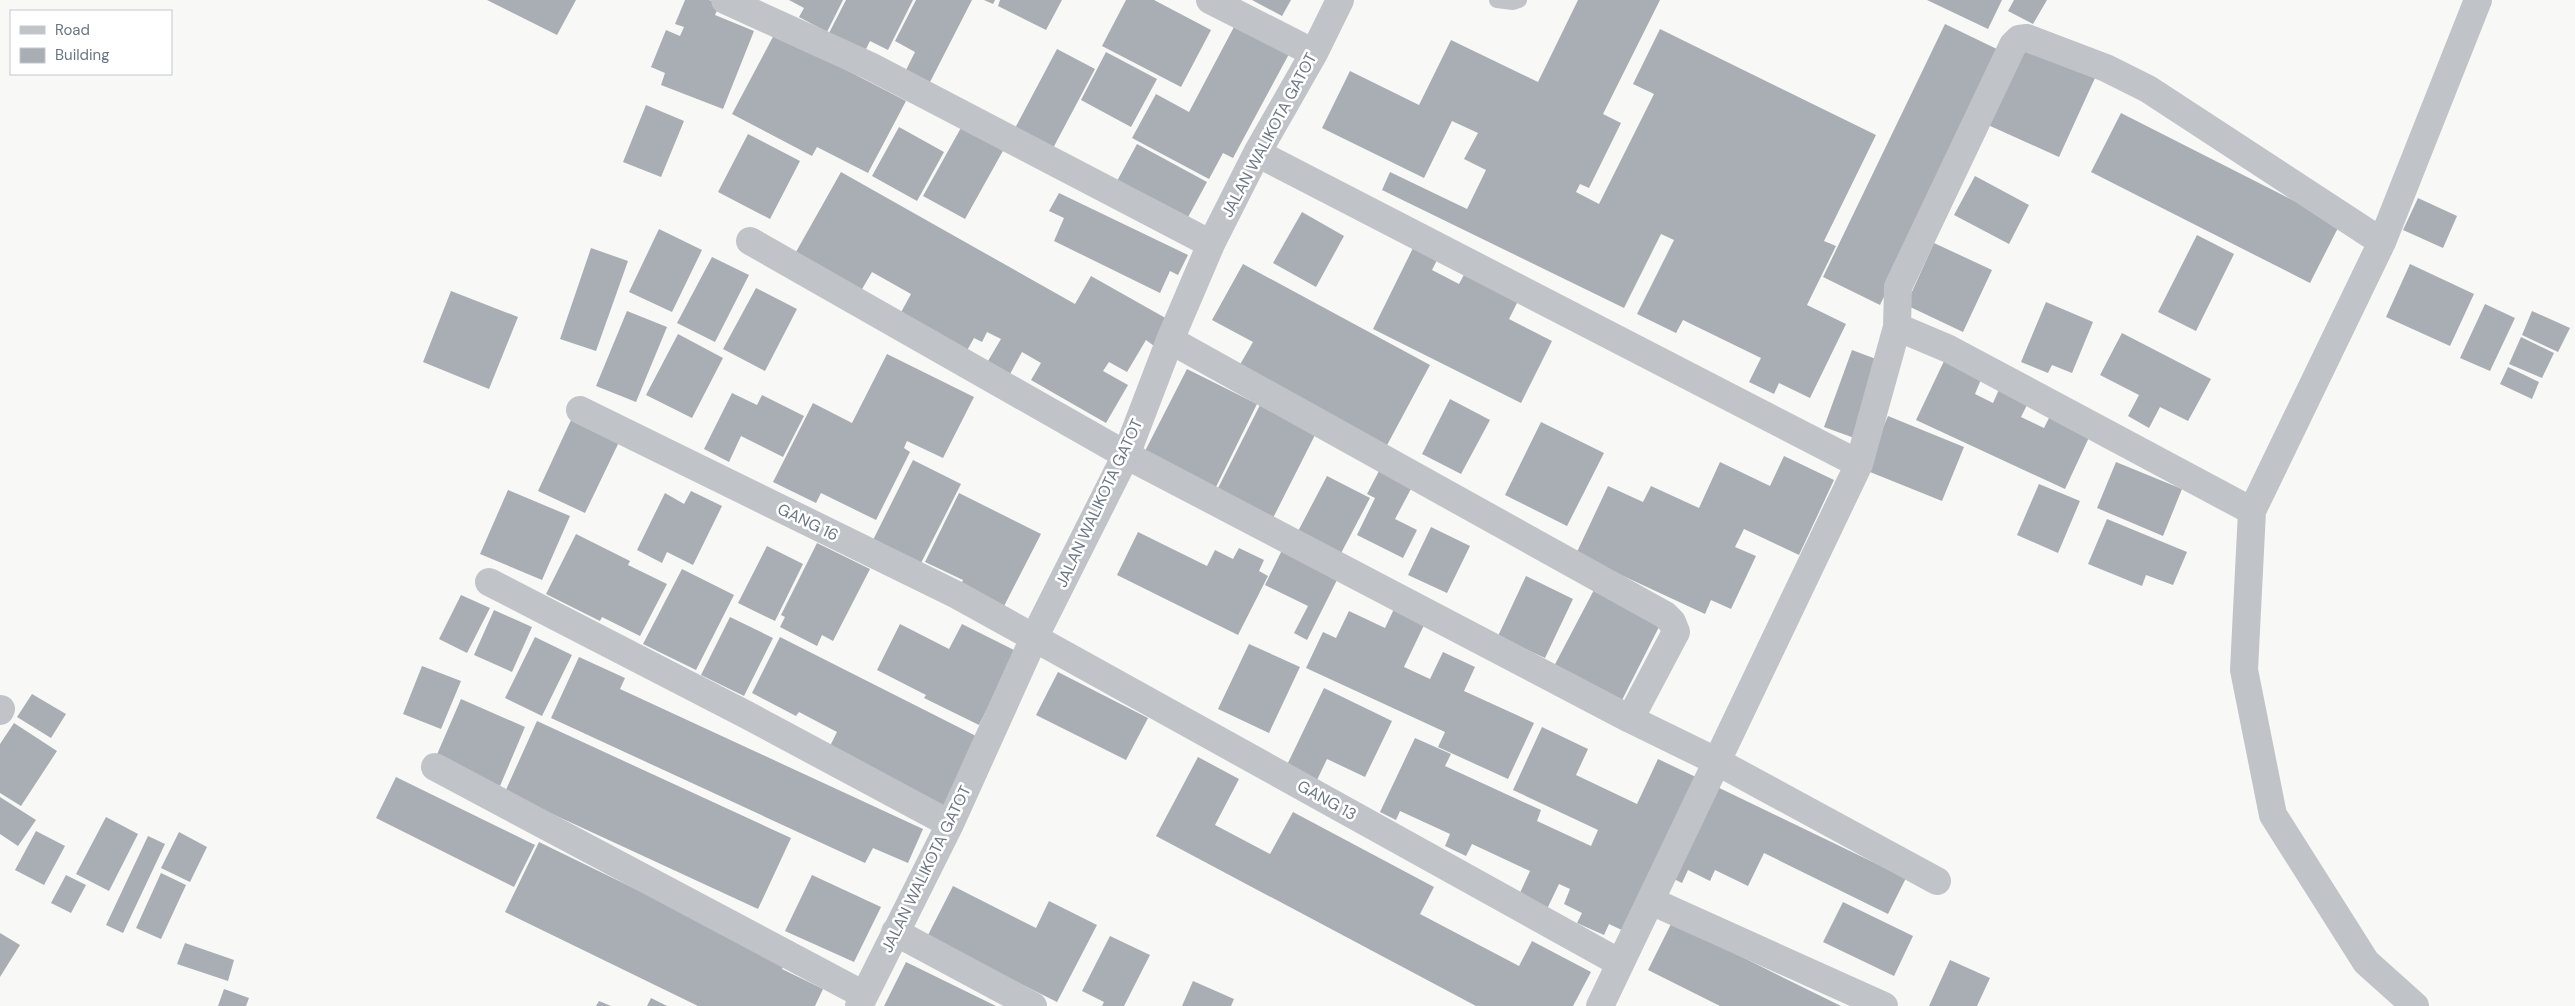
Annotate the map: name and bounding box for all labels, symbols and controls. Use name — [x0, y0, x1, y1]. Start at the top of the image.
legend — [10, 10, 172, 75]
text: Road — [55, 20, 90, 40]
text: Building — [55, 45, 110, 65]
street label: JALAN WALIKOTA GATOT — [1217, 49, 1321, 221]
street label: JALAN WALIKOTA GATOT — [1051, 415, 1147, 591]
street label: GANG 16 — [774, 498, 842, 546]
street label: GANG 13 — [1294, 775, 1360, 825]
street label: JALAN WALIKOTA GATOT — [876, 782, 976, 956]

